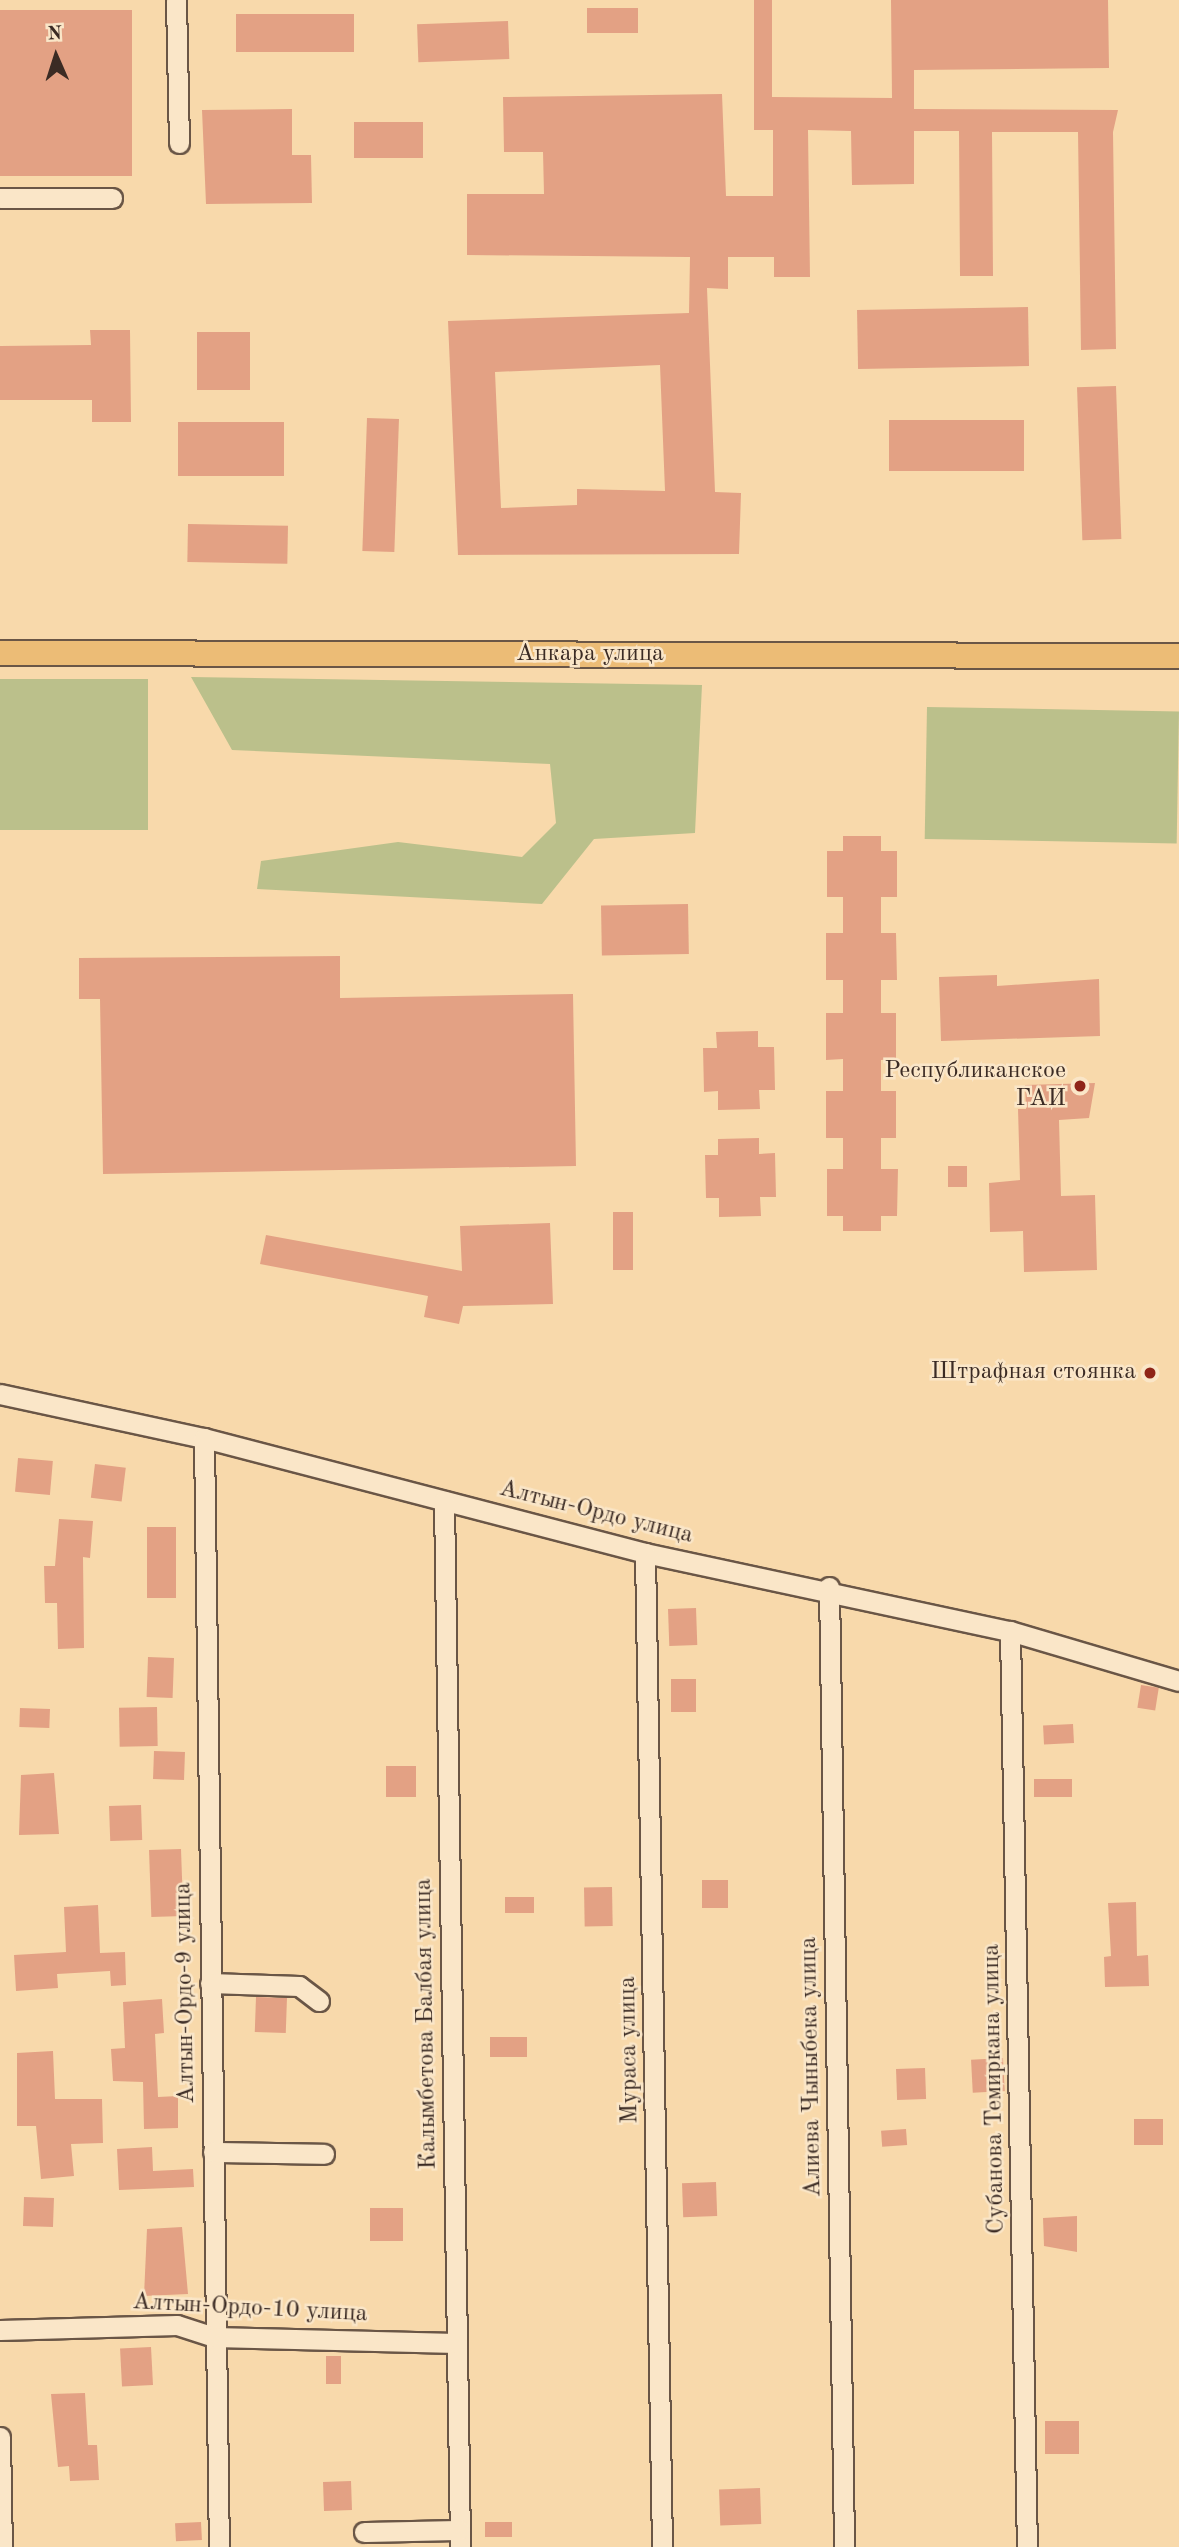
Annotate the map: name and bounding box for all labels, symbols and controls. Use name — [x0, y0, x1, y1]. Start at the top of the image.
north arrow — [21, 21, 91, 91]
text: N — [47, 25, 63, 44]
street label: Анкара улица — [516, 641, 664, 669]
place label: Республиканское ГАИ — [884, 1058, 1066, 1114]
marker: Республиканское ГАИ — [1072, 1078, 1088, 1094]
place label: Штрафная стоянка — [931, 1359, 1136, 1387]
marker: Штрафная стоянка — [1142, 1365, 1158, 1381]
street label: Алтын-Ордо улица — [496, 1475, 696, 1551]
street label: Калымбетова Балбая улица — [410, 1878, 444, 2170]
street label: Алтын-Ордо-9 улица — [170, 1882, 202, 2104]
street label: Алиева Чыныбека улица — [795, 1936, 829, 2198]
street label: Субанова Темиркана улица — [978, 1944, 1012, 2234]
street label: Мураса улица — [614, 1976, 646, 2124]
street label: Алтын-Ордо-10 улица — [132, 2288, 368, 2330]

